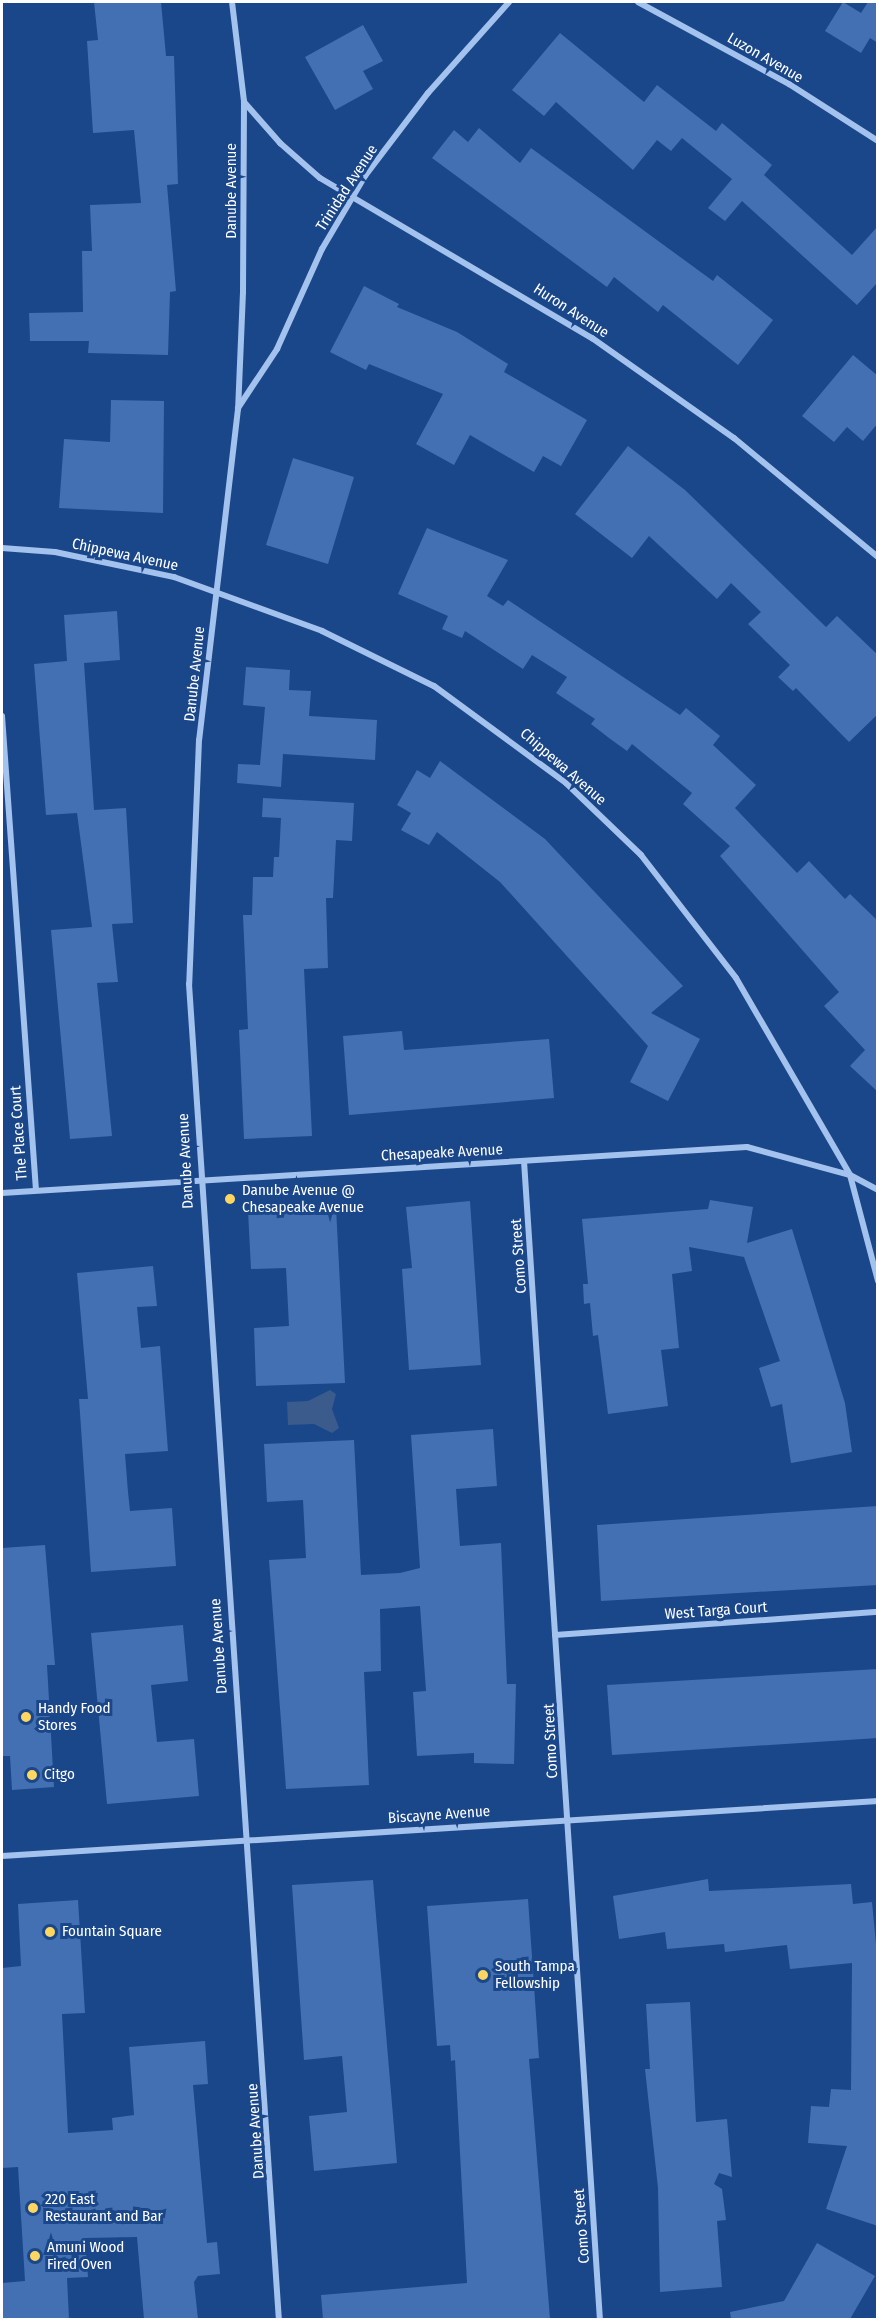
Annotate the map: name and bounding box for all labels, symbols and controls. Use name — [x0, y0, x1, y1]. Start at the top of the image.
street label: Luzon Avenue — [724, 29, 806, 87]
street label: Trinidad Avenue — [312, 141, 382, 235]
street label: Danube Avenue — [223, 143, 241, 239]
street label: Huron Avenue — [530, 280, 612, 342]
street label: Chippewa Avenue — [70, 535, 180, 575]
street label: Danube Avenue — [181, 625, 209, 723]
street label: Chippewa Avenue — [516, 725, 610, 809]
street label: The Place Court — [7, 1085, 31, 1181]
street label: Danube Avenue — [175, 1113, 197, 1209]
street label: Chesapeake Avenue — [381, 1141, 503, 1165]
place label: Danube Avenue @ Chesapeake Avenue — [242, 1181, 364, 1216]
marker: Danube Avenue @ Chesapeake Avenue — [223, 1192, 237, 1206]
street label: Como Street — [507, 1218, 531, 1294]
street label: Danube Avenue — [207, 1598, 231, 1694]
street label: West Targa Court — [664, 1598, 768, 1624]
place label: Handy Food Stores — [38, 1699, 110, 1734]
street label: Como Street — [540, 1703, 562, 1779]
marker: Handy Food Stores — [19, 1710, 33, 1724]
place label: Citgo — [44, 1766, 75, 1784]
marker: Citgo — [25, 1768, 39, 1782]
street label: Biscayne Avenue — [387, 1802, 491, 1828]
place label: Fountain Square — [62, 1923, 162, 1941]
marker: Fountain Square — [43, 1925, 57, 1939]
place label: South Tampa Fellowship — [495, 1957, 575, 1992]
marker: South Tampa Fellowship — [476, 1968, 490, 1982]
street label: Danube Avenue — [244, 2083, 268, 2179]
street label: Como Street — [570, 2188, 594, 2264]
place label: 220 East Restaurant and Bar — [45, 2190, 163, 2225]
marker: 220 East Restaurant and Bar — [26, 2201, 40, 2215]
place label: Amuni Wood Fired Oven — [47, 2238, 124, 2273]
marker: Amuni Wood Fired Oven — [28, 2249, 42, 2263]

